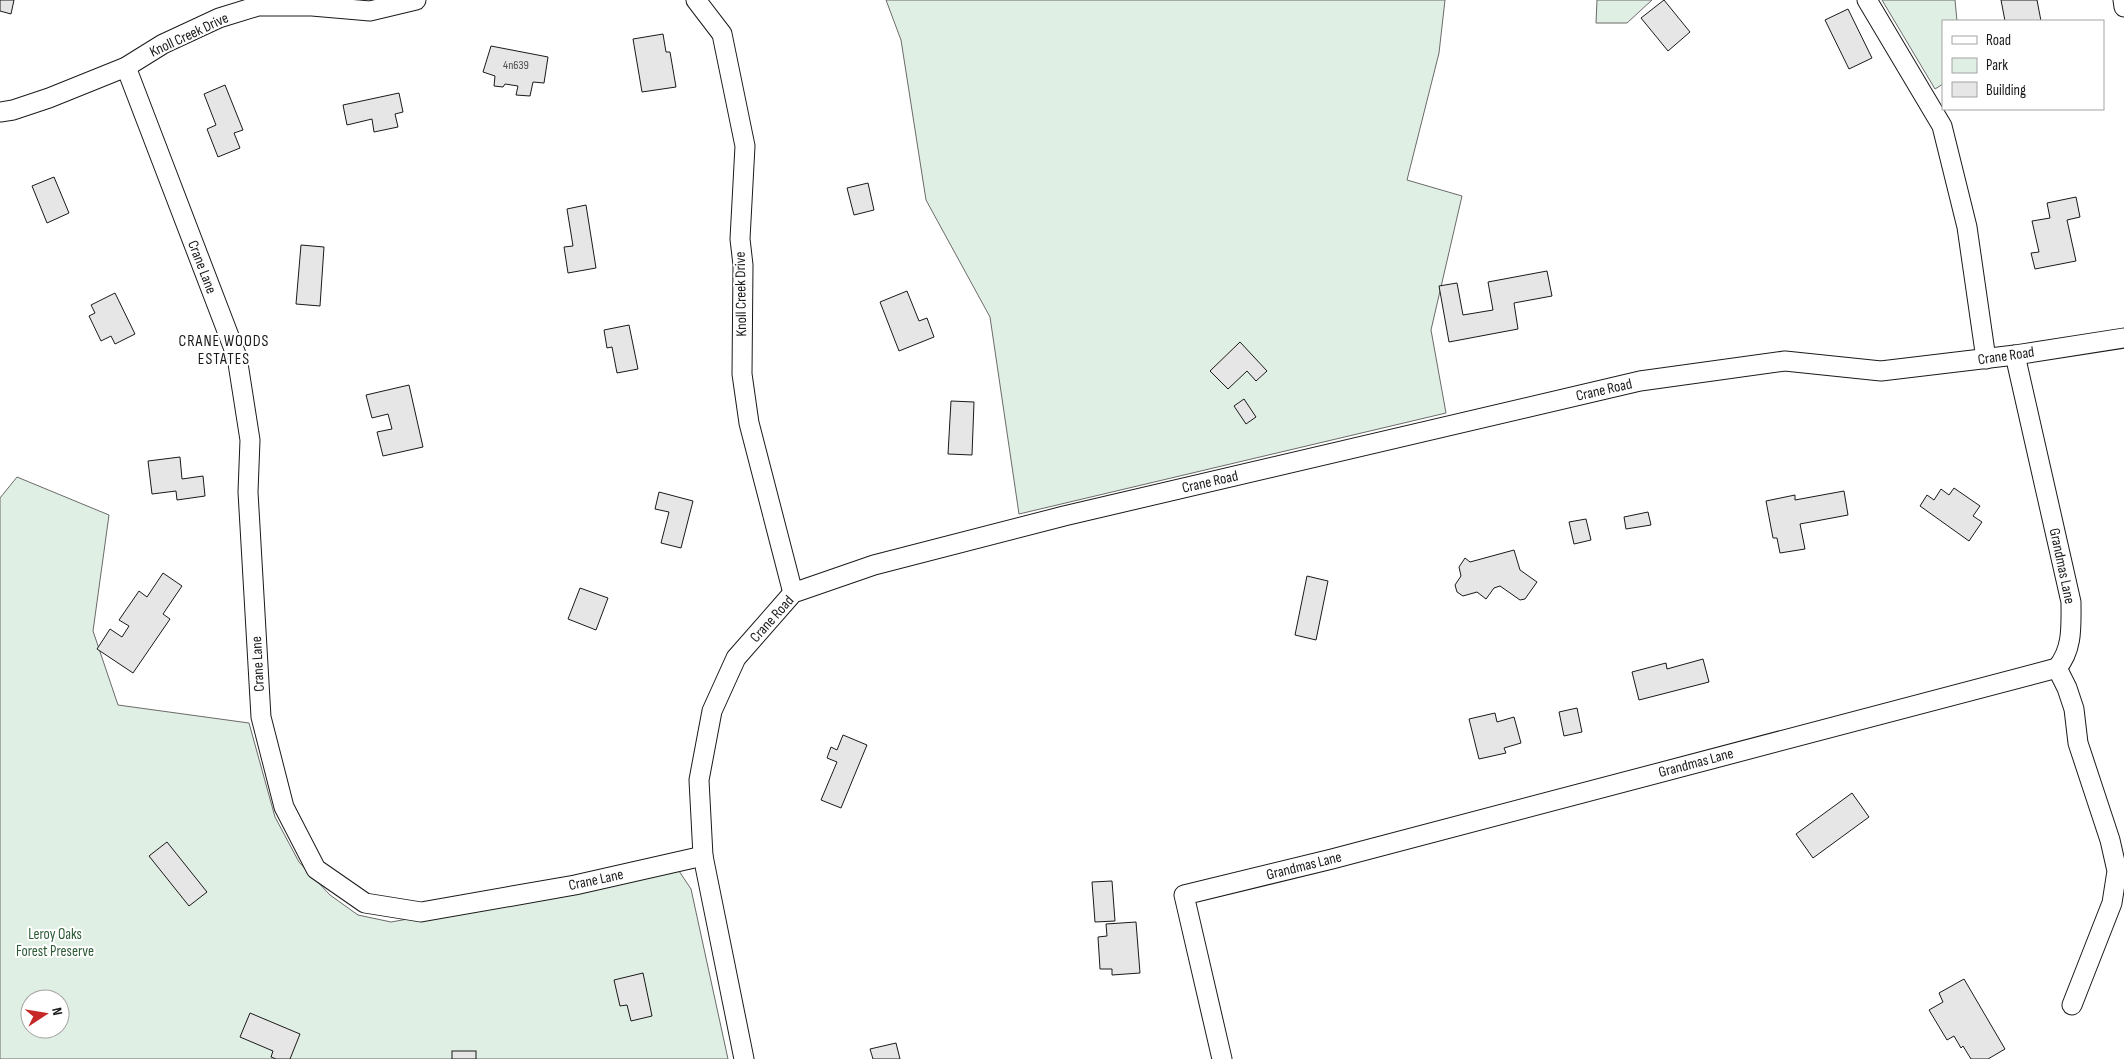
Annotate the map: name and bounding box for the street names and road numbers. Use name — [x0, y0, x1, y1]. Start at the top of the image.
street label: Knoll Creek Drive — [146, 8, 232, 62]
street label: Crane Lane — [183, 238, 221, 296]
street label: Knoll Creek Drive — [731, 251, 751, 337]
street label: Crane Road — [1977, 343, 2035, 369]
street label: Crane Road — [1574, 374, 1634, 406]
street label: Crane Road — [1180, 466, 1240, 498]
street label: Grandmas Lane — [2045, 526, 2079, 606]
street label: Crane Road — [746, 592, 798, 646]
street label: Crane Lane — [247, 636, 269, 692]
street label: Grandmas Lane — [1656, 744, 1736, 782]
street label: Grandmas Lane — [1264, 847, 1344, 885]
street label: Crane Lane — [567, 865, 625, 895]

